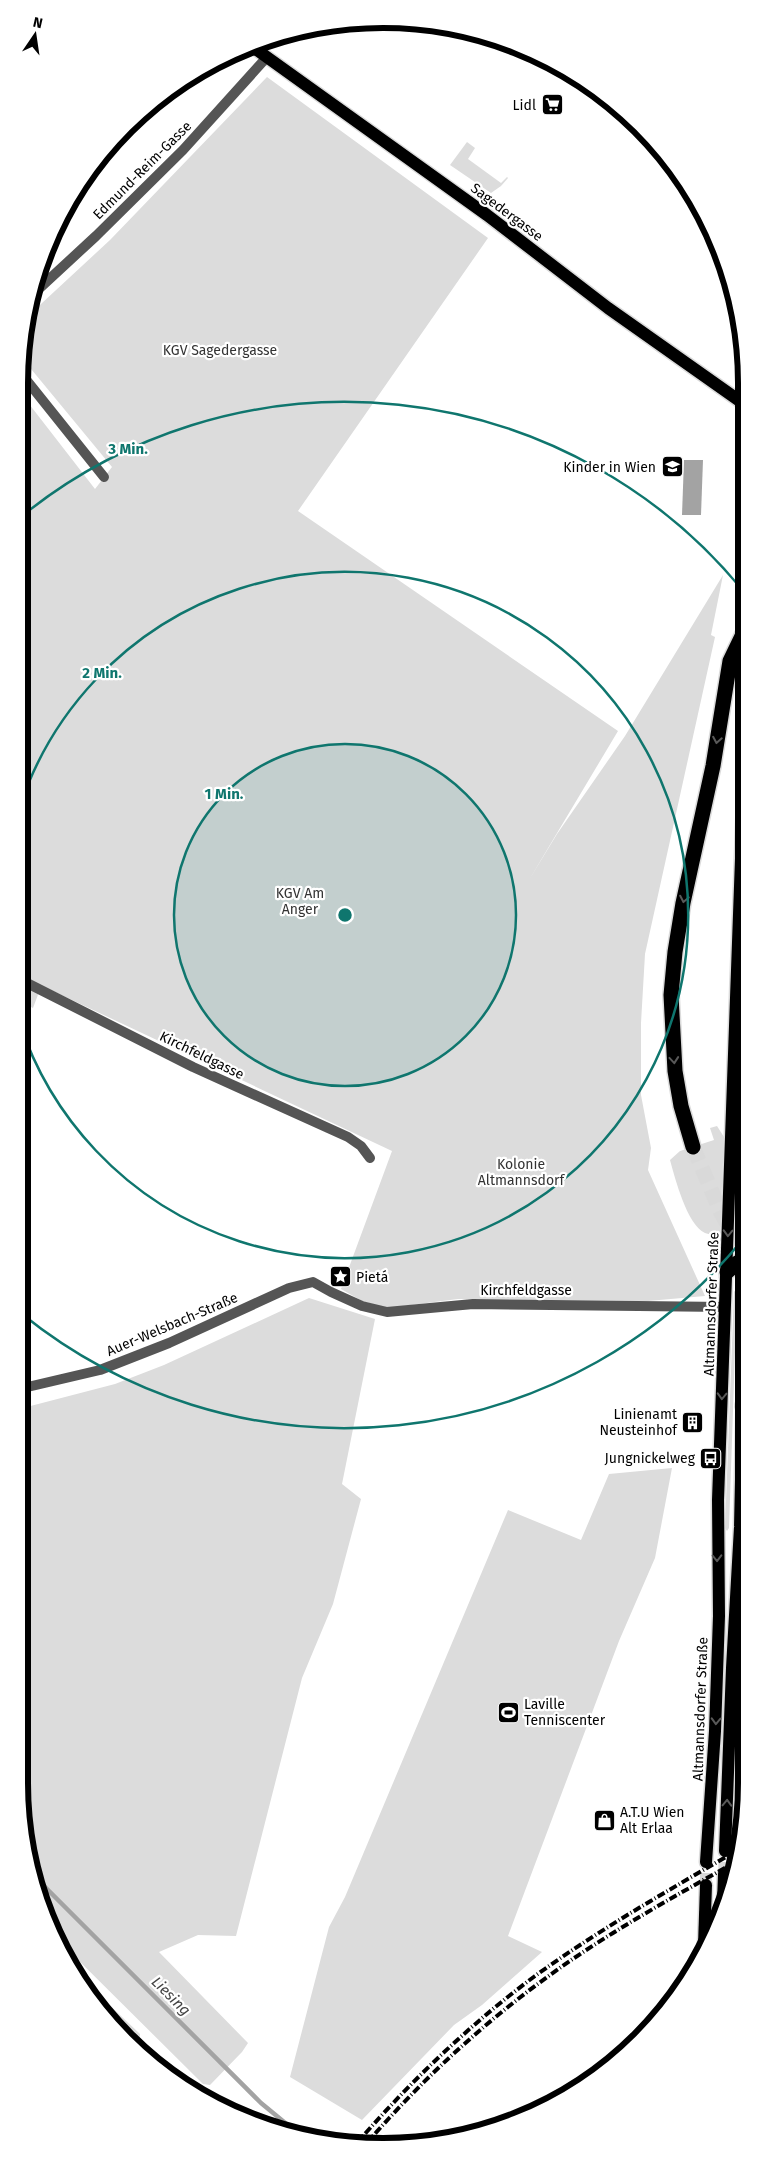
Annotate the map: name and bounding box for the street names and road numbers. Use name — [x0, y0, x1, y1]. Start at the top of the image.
street label: Edmund-Reim-Gasse — [90, 118, 195, 223]
street label: Sagedergasse — [467, 180, 546, 245]
street label: Kirchfeldgasse — [157, 1028, 247, 1083]
street label: Altmannsdorfer Straße — [700, 1232, 723, 1376]
street label: Kirchfeldgasse — [480, 1282, 572, 1299]
street label: Auer-Welsbach-Straße — [104, 1289, 240, 1360]
street label: Altmannsdorfer Straße — [689, 1637, 712, 1781]

